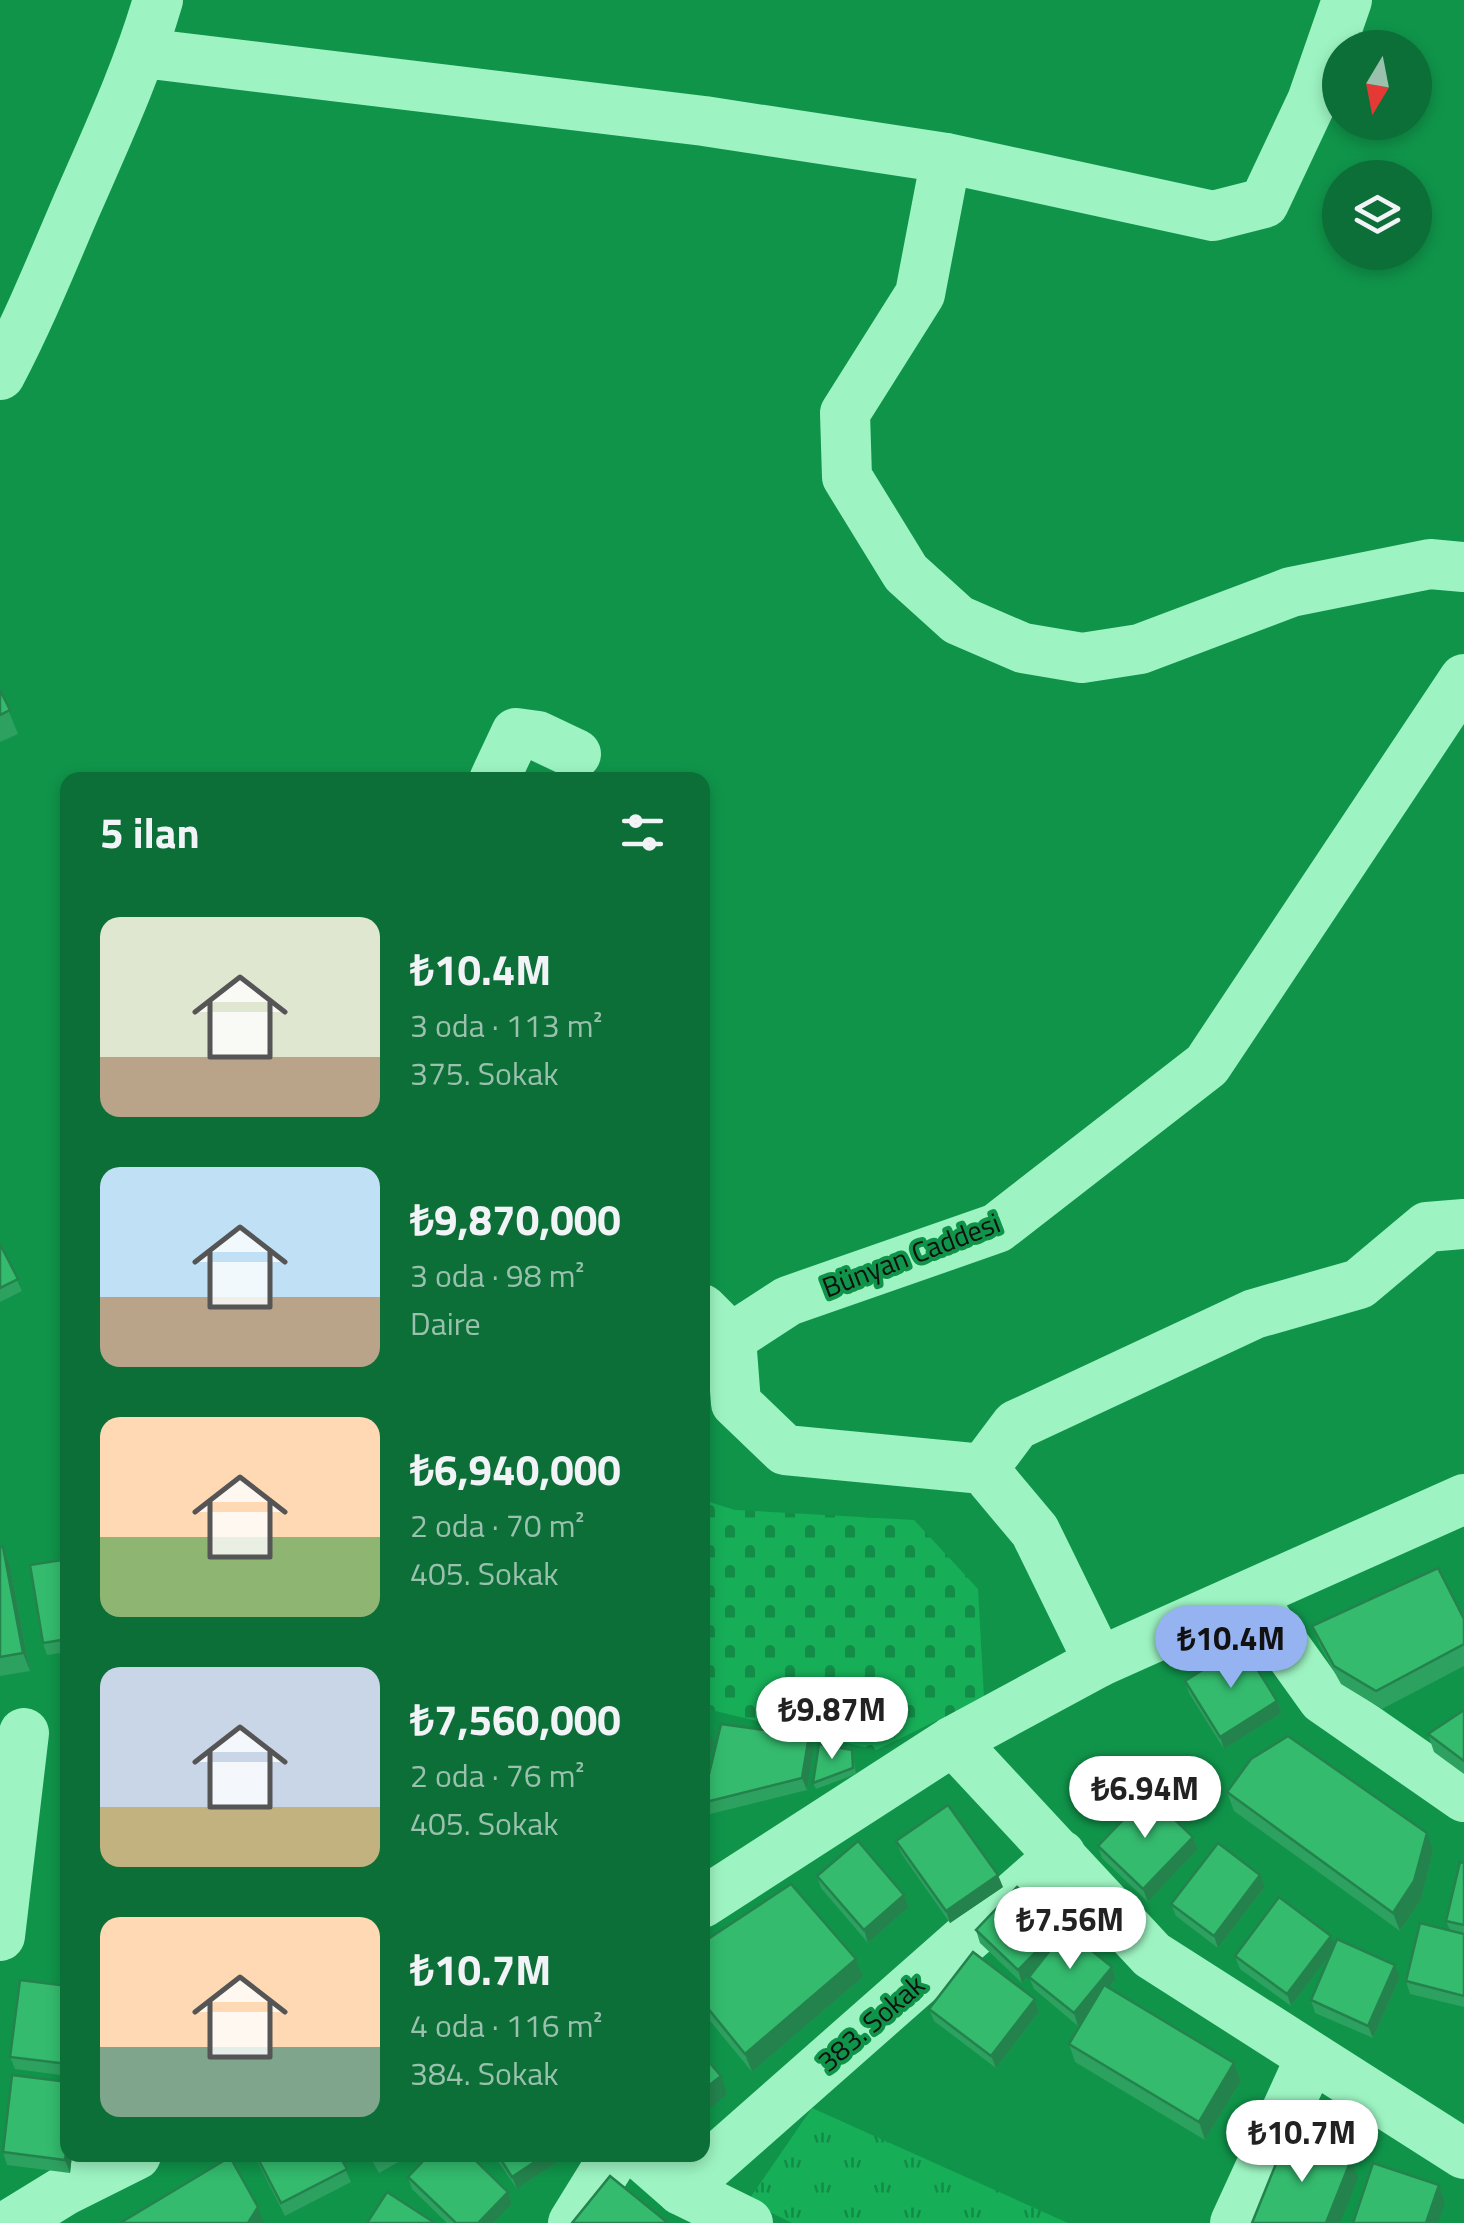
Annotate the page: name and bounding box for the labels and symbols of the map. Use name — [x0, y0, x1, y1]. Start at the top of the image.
north arrow — [1322, 30, 1432, 140]
street label: Bünyan Caddesi — [816, 1201, 1006, 1308]
pin: ₺10.4M — [1150, 1606, 1312, 1691]
pin: ₺9.87M — [751, 1677, 913, 1762]
pin: ₺6.94M — [1064, 1756, 1226, 1841]
pin: ₺7.56M — [989, 1887, 1151, 1972]
street label: 383. Sokak — [808, 1964, 934, 2081]
pin: ₺10.7M — [1221, 2100, 1383, 2185]

